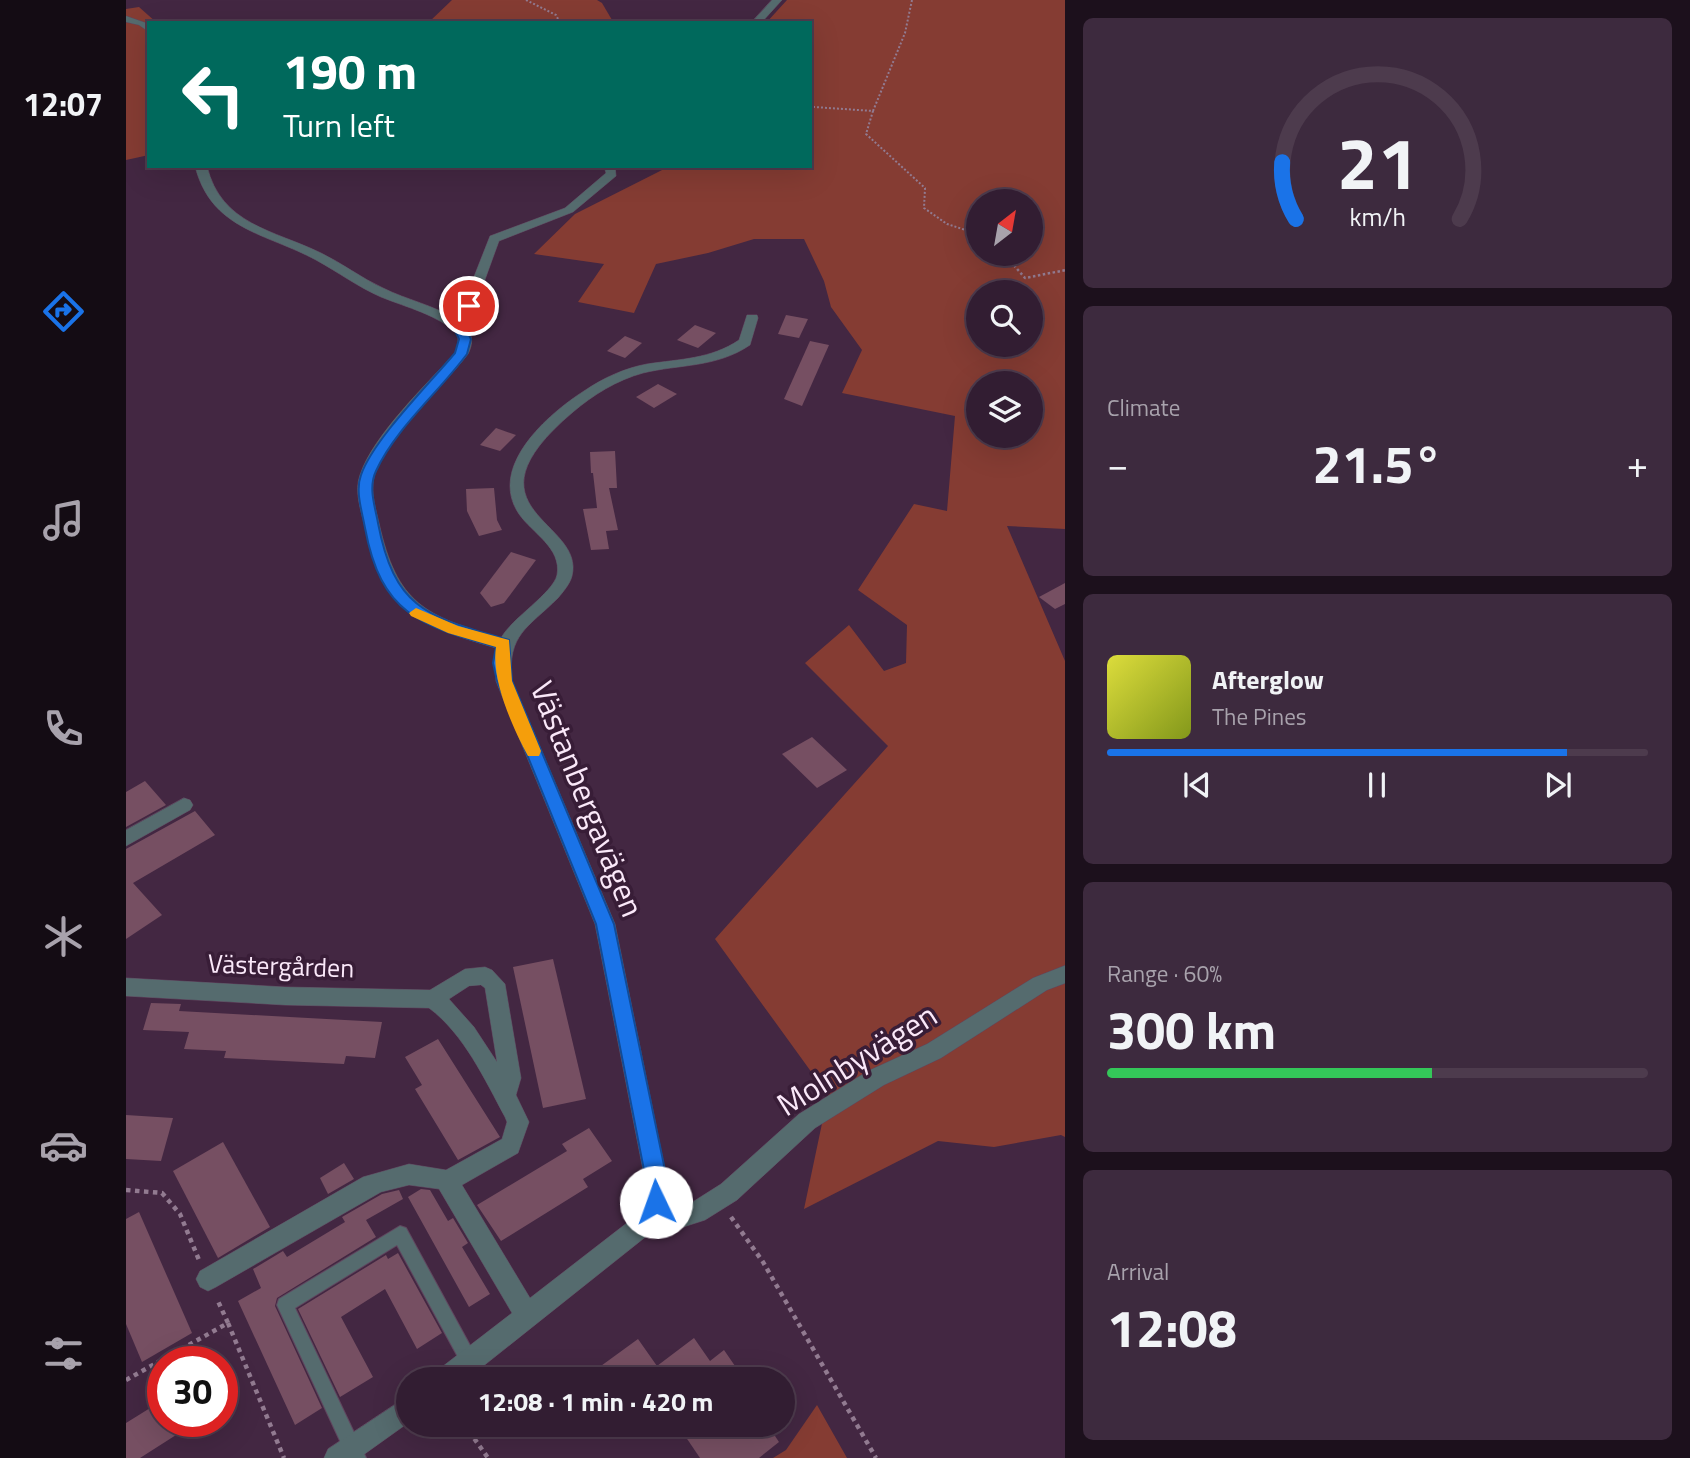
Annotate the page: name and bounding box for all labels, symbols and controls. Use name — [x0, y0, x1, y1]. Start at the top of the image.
text: 190 m — [283, 33, 417, 108]
icon: left — [168, 49, 259, 140]
text: 12:07 — [23, 80, 103, 128]
text: Turn left — [283, 101, 395, 149]
text: 21 — [1337, 107, 1418, 217]
north arrow — [966, 189, 1043, 266]
map controls — [966, 189, 1043, 448]
text: km/h — [1349, 198, 1406, 236]
pin — [439, 276, 499, 336]
button: search — [966, 280, 1043, 357]
icon: directions — [39, 287, 88, 336]
icon: arrive — [450, 287, 488, 325]
button: layers — [966, 371, 1043, 448]
text: Climate — [1107, 390, 1180, 425]
text: 21.5° — [1313, 424, 1442, 503]
text: − — [1107, 435, 1128, 493]
text: + — [1627, 435, 1648, 493]
icon: music — [39, 496, 88, 545]
text: Afterglow — [1212, 660, 1324, 699]
street label: Västanbergavägen — [519, 674, 657, 924]
text: The Pines — [1212, 699, 1306, 734]
icon: phone — [39, 704, 88, 753]
icon: previous — [1178, 766, 1216, 804]
icon: pause — [1358, 766, 1396, 804]
icon: next — [1539, 766, 1577, 804]
icon: climate — [39, 912, 88, 961]
street label: Västergården — [207, 943, 355, 988]
text: Range · 60% — [1107, 956, 1222, 991]
text: 300 km — [1107, 990, 1276, 1069]
street label: Molnbyvägen — [767, 991, 946, 1128]
icon: car — [39, 1121, 88, 1170]
position arrow — [619, 1165, 693, 1239]
text: Arrival — [1107, 1254, 1169, 1289]
text: 12:08 — [1107, 1288, 1237, 1367]
icon: filters — [39, 1329, 88, 1378]
speed limit sign: 30 — [147, 1346, 238, 1437]
text: 12:08 · 1 min · 420 m — [478, 1382, 713, 1421]

